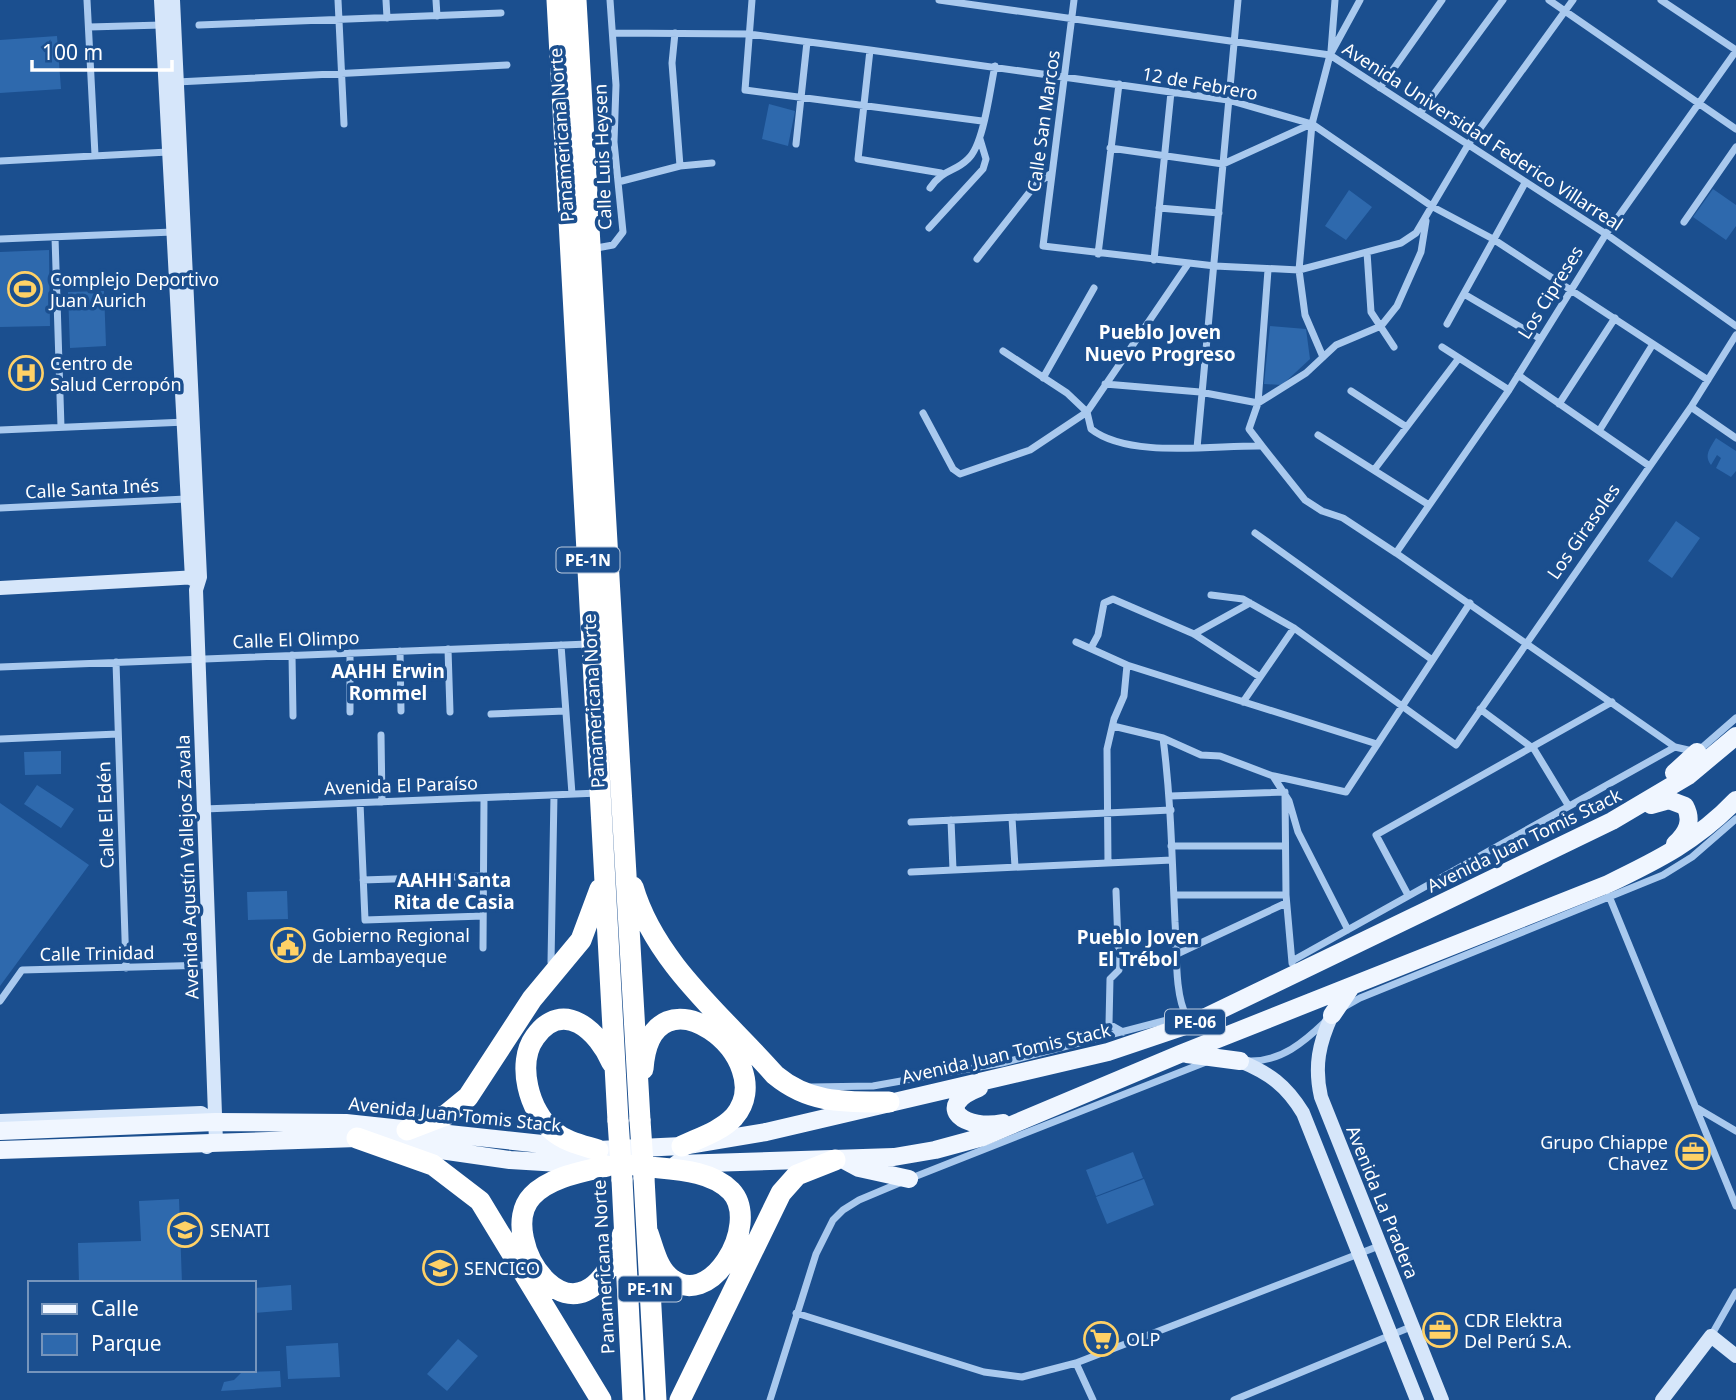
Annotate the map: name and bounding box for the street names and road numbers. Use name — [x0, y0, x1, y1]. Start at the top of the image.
street label: Avenida Universidad Federico Villarreal — [1338, 36, 1628, 236]
street label: Panamericana Norte — [543, 47, 579, 223]
street label: Calle San Marcos — [1021, 49, 1065, 193]
street label: 12 de Febrero — [1140, 61, 1260, 105]
street label: Calle Luis Heysen — [587, 83, 617, 231]
street label: Los Cipreses — [1512, 241, 1588, 343]
street label: Calle Santa Inés — [24, 473, 160, 503]
street label: Los Girasoles — [1541, 478, 1625, 584]
road number: PE-1N — [556, 548, 620, 572]
street label: Panamericana Norte — [576, 613, 610, 789]
street label: Calle El Olimpo — [232, 625, 360, 653]
street label: Avenida Agustín Vallejos Zavala — [170, 734, 204, 1000]
street label: Calle El Edén — [91, 761, 119, 869]
street label: Avenida El Paraíso — [324, 770, 478, 800]
street label: Avenida Juan Tomis Stack — [1423, 782, 1626, 898]
street label: Calle Trinidad — [39, 940, 155, 966]
road number: PE-06 — [1165, 1010, 1225, 1034]
street label: Avenida Juan Tomis Stack — [899, 1017, 1113, 1089]
street label: Avenida Juan Tomis Stack — [348, 1091, 563, 1137]
street label: Avenida La Pradera — [1341, 1122, 1425, 1282]
street label: Panamericana Norte — [586, 1179, 620, 1355]
road number: PE-1N — [618, 1276, 682, 1302]

